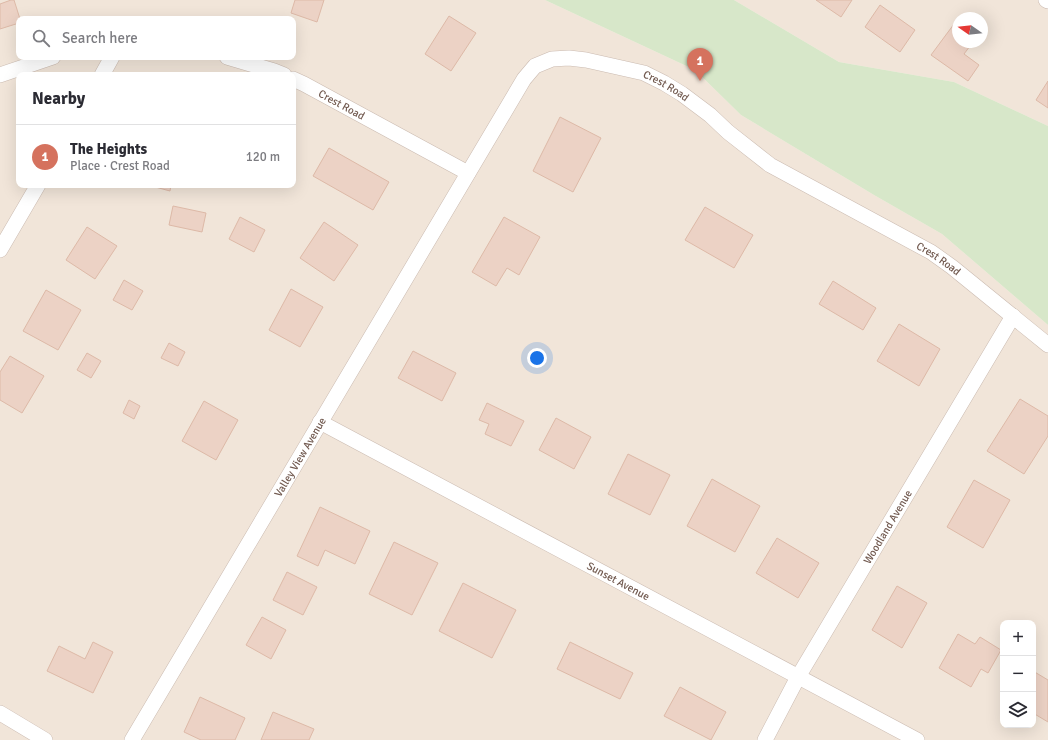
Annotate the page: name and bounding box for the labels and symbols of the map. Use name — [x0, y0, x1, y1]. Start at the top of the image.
north arrow — [952, 12, 988, 48]
pin: 1 — [687, 48, 713, 81]
street label: Crest Road — [641, 67, 692, 104]
street label: Crest Road — [316, 87, 367, 122]
street label: Crest Road — [914, 239, 964, 278]
your location — [527, 348, 547, 368]
street label: Valley View Avenue — [271, 415, 328, 499]
street label: Woodland Avenue — [860, 487, 915, 566]
street label: Sunset Avenue — [585, 559, 652, 603]

